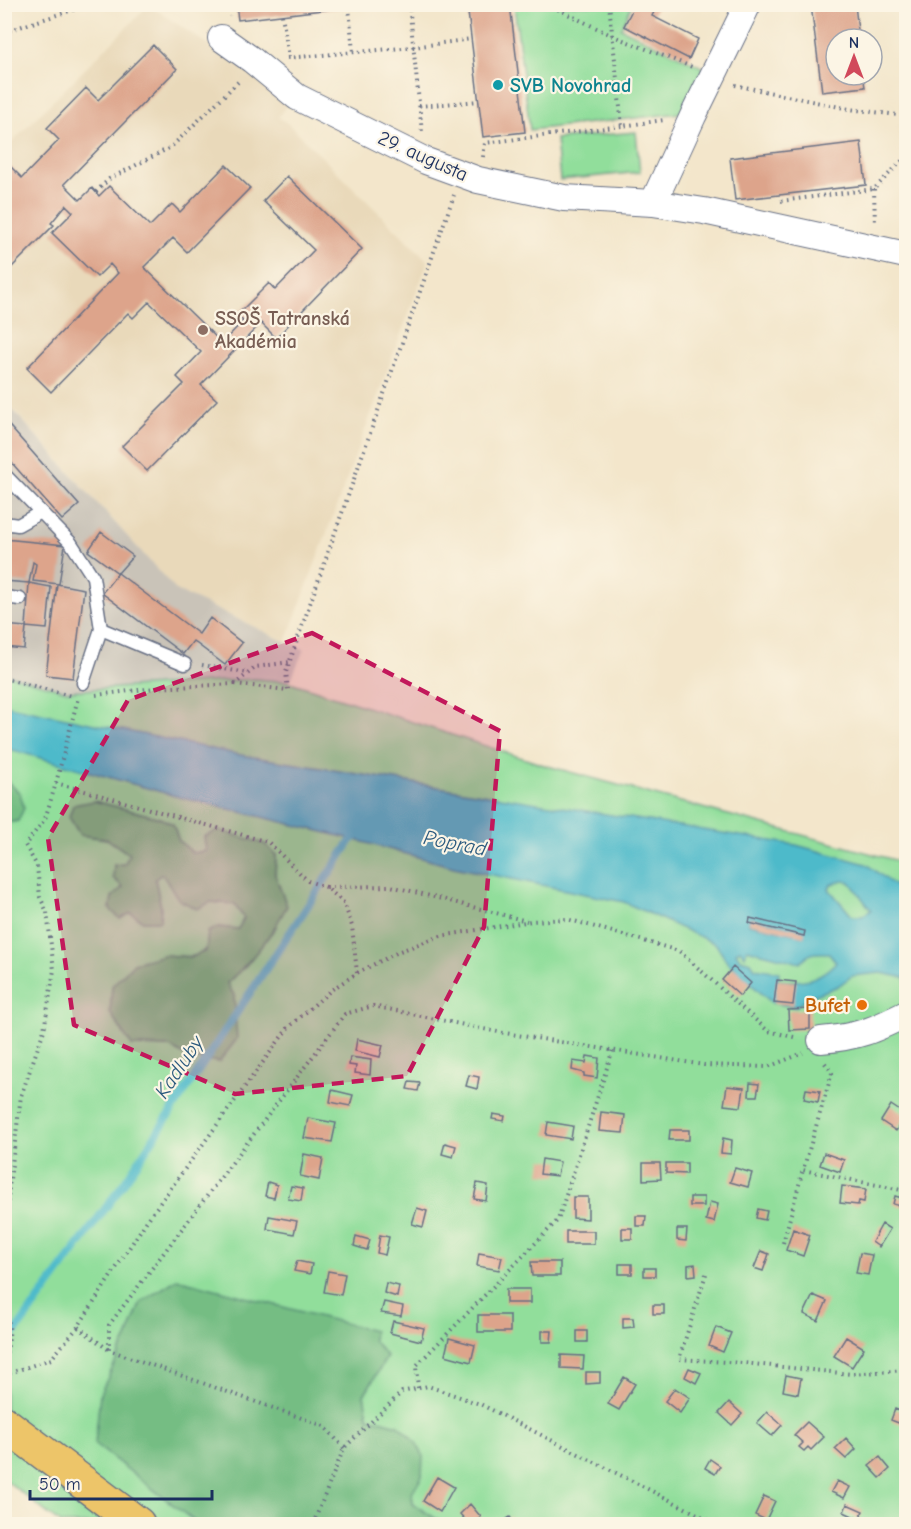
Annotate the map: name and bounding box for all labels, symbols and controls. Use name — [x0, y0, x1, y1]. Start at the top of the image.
north arrow — [824, 27, 884, 87]
text: N — [849, 34, 859, 52]
place label: SVB Novohrad — [510, 74, 631, 97]
marker: SVB Novohrad — [491, 78, 505, 92]
street label: 29. augusta — [374, 126, 472, 186]
place label: SSOŠ Tatranská Akadémia — [215, 306, 350, 353]
marker: SSOŠ Tatranská Akadémia — [196, 323, 210, 337]
water label: Poprad — [421, 825, 489, 861]
place label: Bufet — [805, 994, 850, 1017]
marker: Bufet — [855, 998, 869, 1012]
water label: Kadluby — [150, 1030, 209, 1103]
scale bar — [30, 1463, 212, 1501]
text: 50 m — [39, 1474, 81, 1495]

